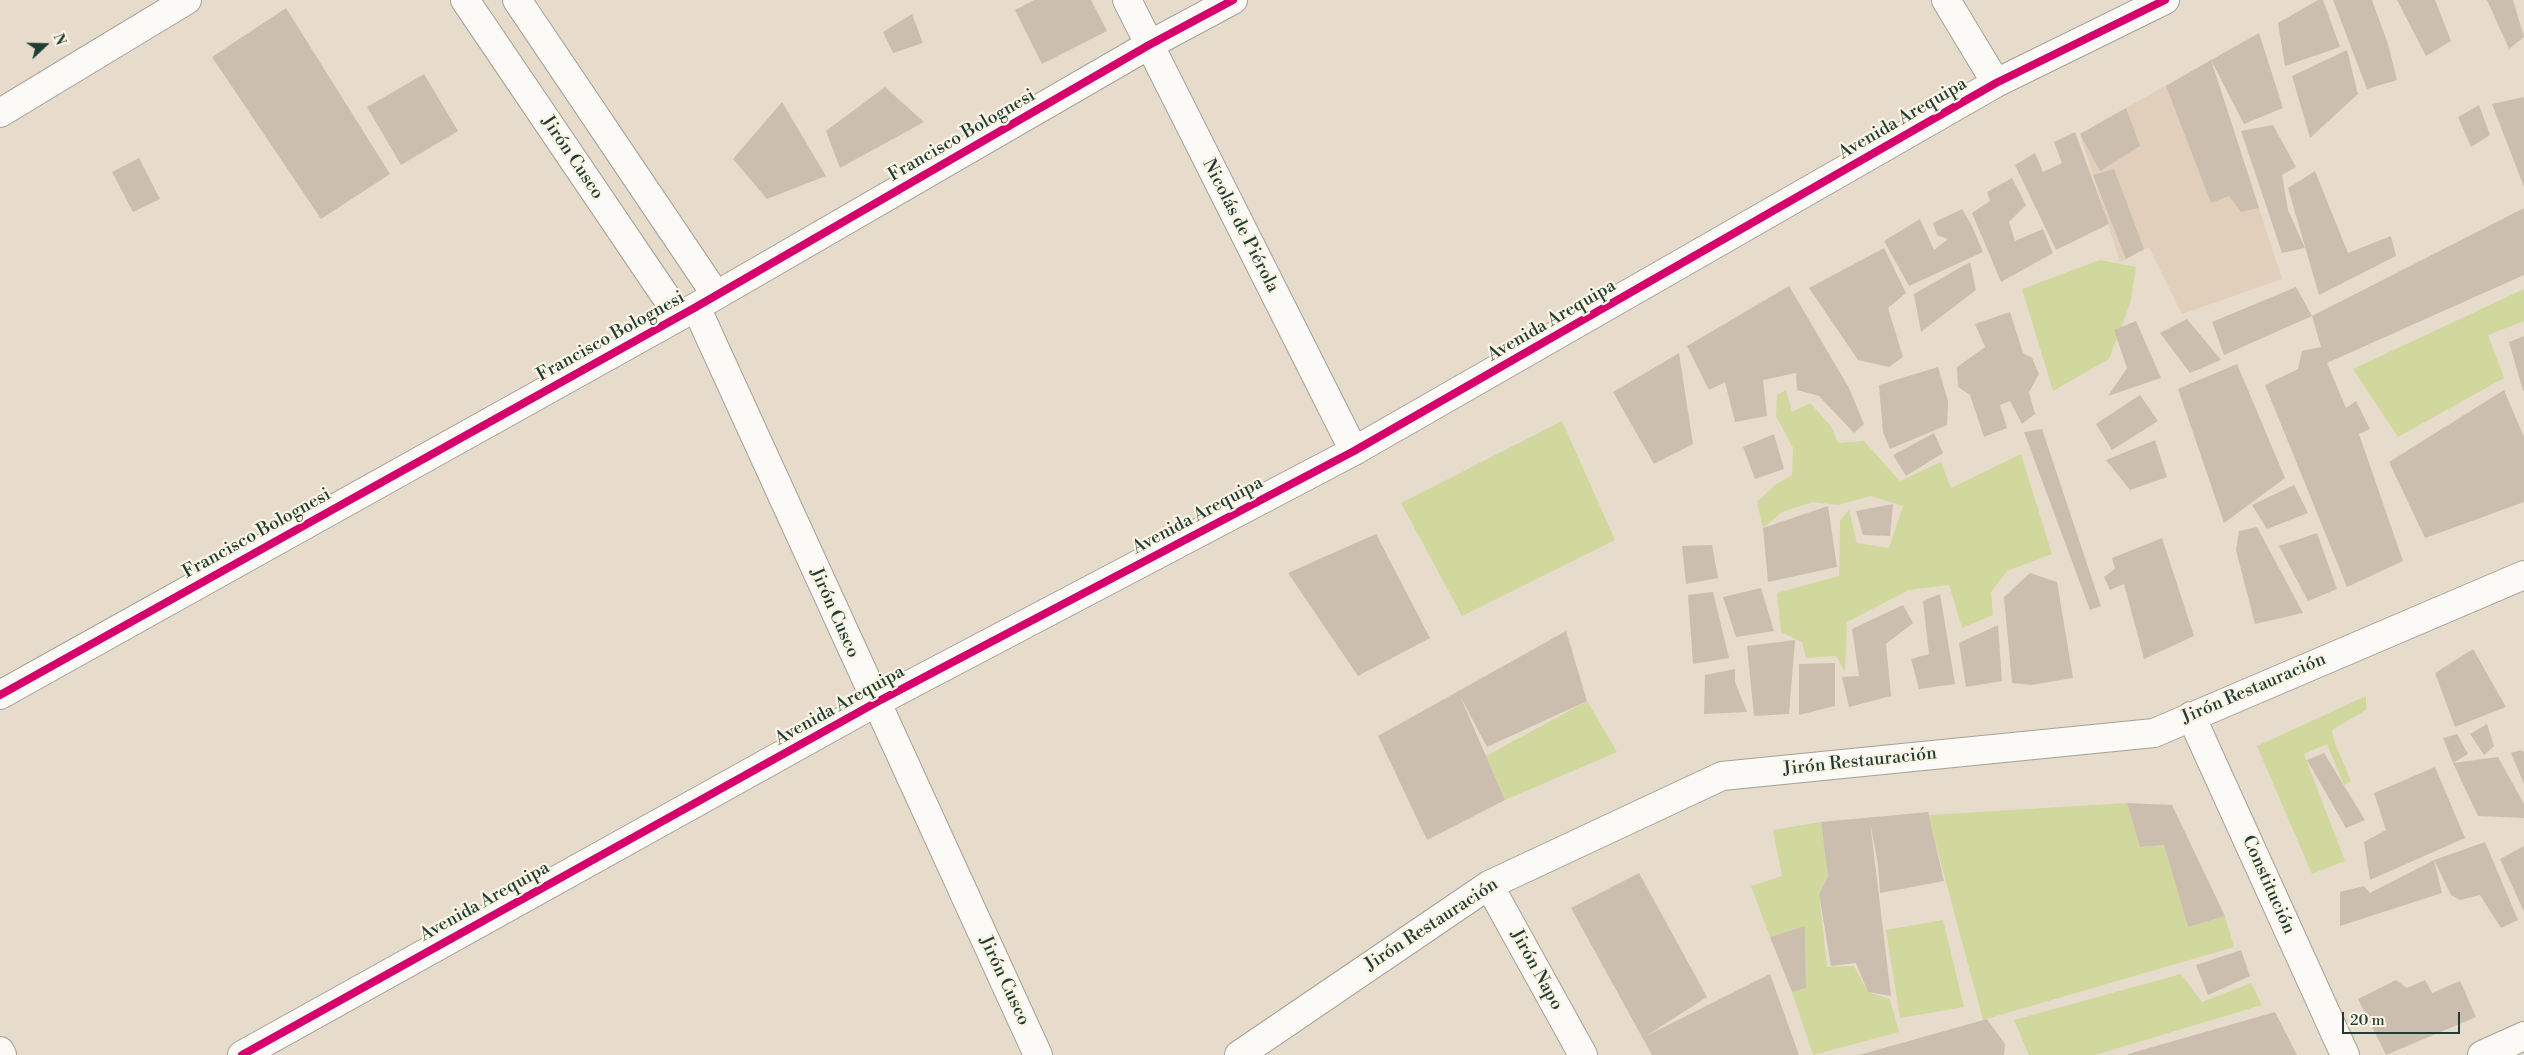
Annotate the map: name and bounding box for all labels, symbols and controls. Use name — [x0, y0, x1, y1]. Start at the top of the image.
north arrow — [20, 20, 70, 70]
text: N — [49, 31, 69, 48]
street label: Avenida Arequipa — [1835, 73, 1971, 165]
street label: Francisco Bolognesi — [885, 85, 1039, 187]
street label: Jirón Cusco — [536, 112, 608, 204]
street label: Nicolás de Piérola — [1197, 156, 1283, 296]
street label: Avenida Arequipa — [1484, 275, 1620, 367]
street label: Francisco Bolognesi — [533, 287, 689, 387]
street label: Avenida Arequipa — [1129, 472, 1267, 560]
street label: Francisco Bolognesi — [179, 484, 335, 584]
street label: Jirón Cusco — [805, 565, 863, 661]
street label: Jirón Restauración — [2179, 649, 2329, 729]
street label: Avenida Arequipa — [771, 661, 909, 751]
street label: Jirón Restauración — [1782, 743, 1938, 781]
street label: Constitución — [2237, 832, 2299, 938]
street label: Avenida Arequipa — [416, 857, 554, 947]
street label: Jirón Restauración — [1361, 874, 1503, 976]
street label: Jirón Napo — [1505, 926, 1567, 1014]
street label: Jirón Cusco — [974, 933, 1034, 1029]
scale bar — [2344, 1002, 2462, 1034]
text: 20 m — [2350, 1011, 2385, 1030]

